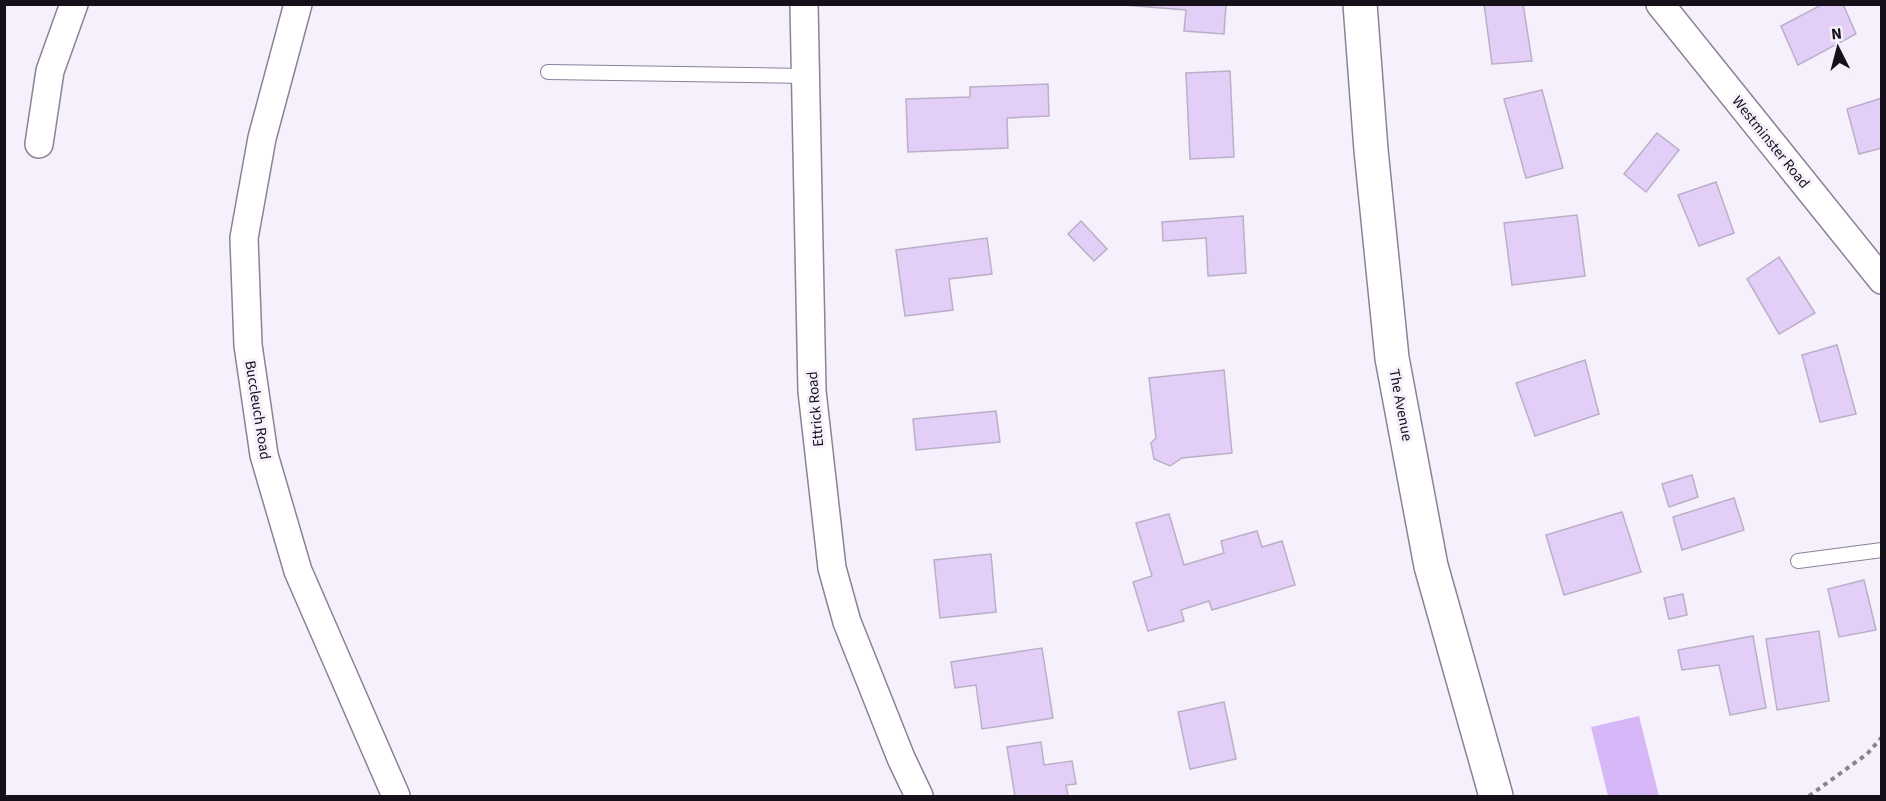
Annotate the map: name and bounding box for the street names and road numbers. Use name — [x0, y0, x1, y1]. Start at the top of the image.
street label: Westminster Road — [1727, 92, 1814, 193]
street label: Buccleuch Road — [239, 359, 276, 461]
street label: The Avenue — [1383, 367, 1418, 443]
street label: Ettrick Road — [802, 370, 829, 448]

